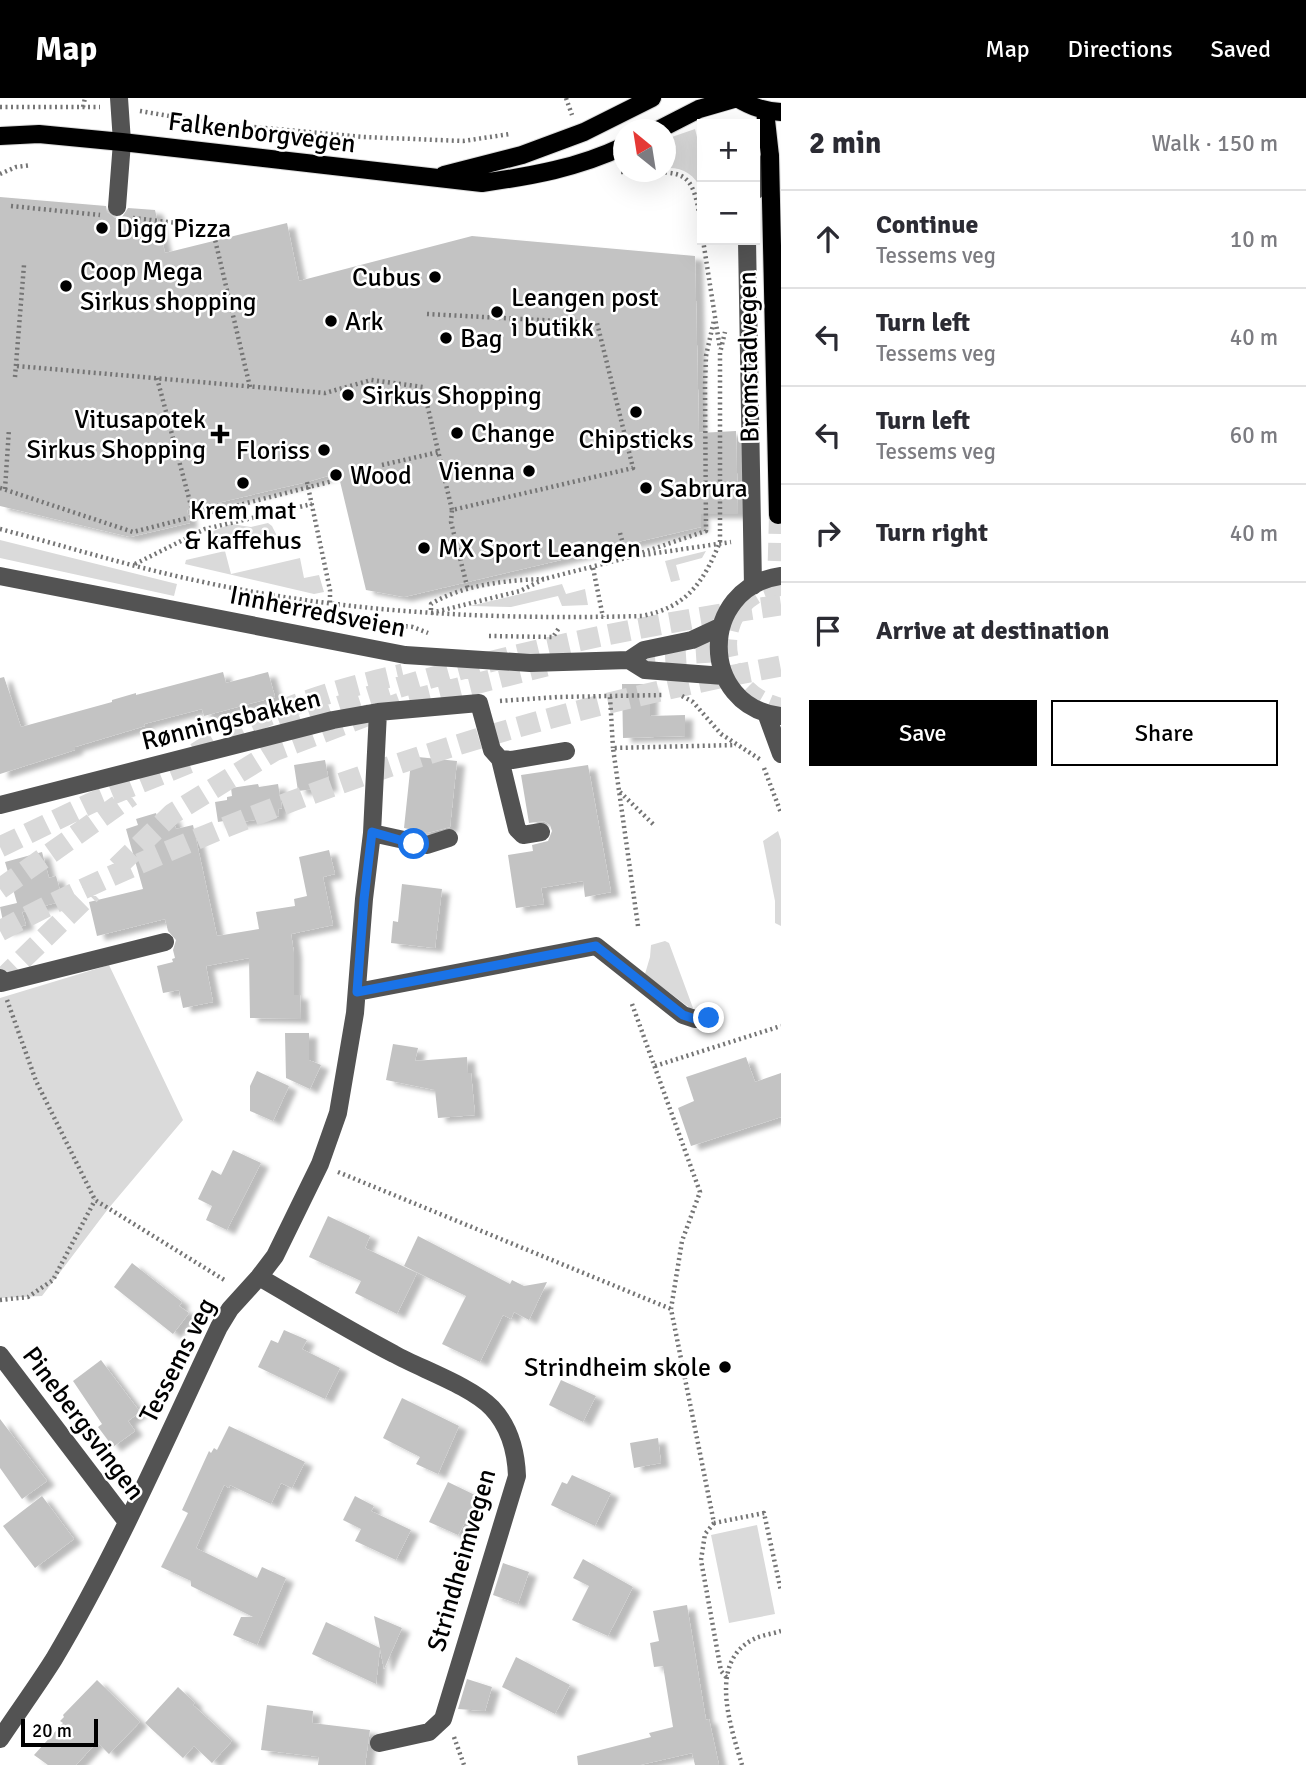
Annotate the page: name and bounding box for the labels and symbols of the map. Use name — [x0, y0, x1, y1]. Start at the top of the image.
street label: Falkenborgvegen — [166, 106, 358, 160]
north arrow — [613, 119, 676, 182]
place label: Digg Pizza — [116, 213, 231, 245]
marker: Digg Pizza — [94, 220, 110, 236]
place label: Coop Mega Sirkus shopping — [80, 256, 257, 318]
place label: Cubus — [352, 262, 421, 294]
marker: Cubus — [427, 269, 443, 285]
street label: Bromstadvegen — [732, 271, 766, 443]
marker: Coop Mega Sirkus shopping — [58, 278, 74, 294]
place label: Leangen post i butikk — [511, 282, 659, 344]
marker: Leangen post i butikk — [489, 304, 505, 320]
place label: Ark — [345, 306, 384, 338]
marker: Ark — [323, 313, 339, 329]
place label: Bag — [460, 323, 503, 355]
marker: Bag — [438, 330, 454, 346]
place label: Sirkus Shopping — [362, 380, 542, 412]
marker: Sirkus Shopping — [340, 387, 356, 403]
place label: Vitusapotek Sirkus Shopping — [26, 404, 206, 466]
marker: Chipsticks — [628, 404, 644, 420]
place label: Change — [471, 418, 555, 450]
place label: Chipsticks — [578, 424, 694, 456]
marker: Change — [449, 425, 465, 441]
marker: Vitusapotek Sirkus Shopping — [212, 426, 228, 442]
place label: Floriss — [236, 435, 310, 467]
marker: Floriss — [316, 442, 332, 458]
place label: Vienna — [438, 456, 515, 488]
place label: Wood — [350, 460, 412, 492]
marker: Vienna — [521, 463, 537, 479]
marker: Wood — [328, 467, 344, 483]
place label: Sabrura — [660, 473, 748, 505]
marker: Krem mat & kaffehus — [235, 475, 251, 491]
marker: Sabrura — [638, 480, 654, 496]
place label: Krem mat & kaffehus — [184, 495, 302, 557]
place label: MX Sport Leangen — [438, 533, 641, 565]
marker: MX Sport Leangen — [416, 540, 432, 556]
street label: Innherredsveien — [227, 579, 409, 645]
street label: Rønningsbakken — [138, 682, 324, 758]
route start — [398, 828, 429, 859]
route end — [693, 1002, 724, 1033]
street label: Tessems veg — [133, 1293, 223, 1428]
street label: Pinebergsvingen — [15, 1341, 151, 1507]
place label: Strindheim skole — [524, 1352, 711, 1384]
marker: Strindheim skole — [717, 1359, 733, 1375]
street label: Strindheimvegen — [421, 1465, 503, 1655]
scale bar — [21, 1716, 98, 1748]

